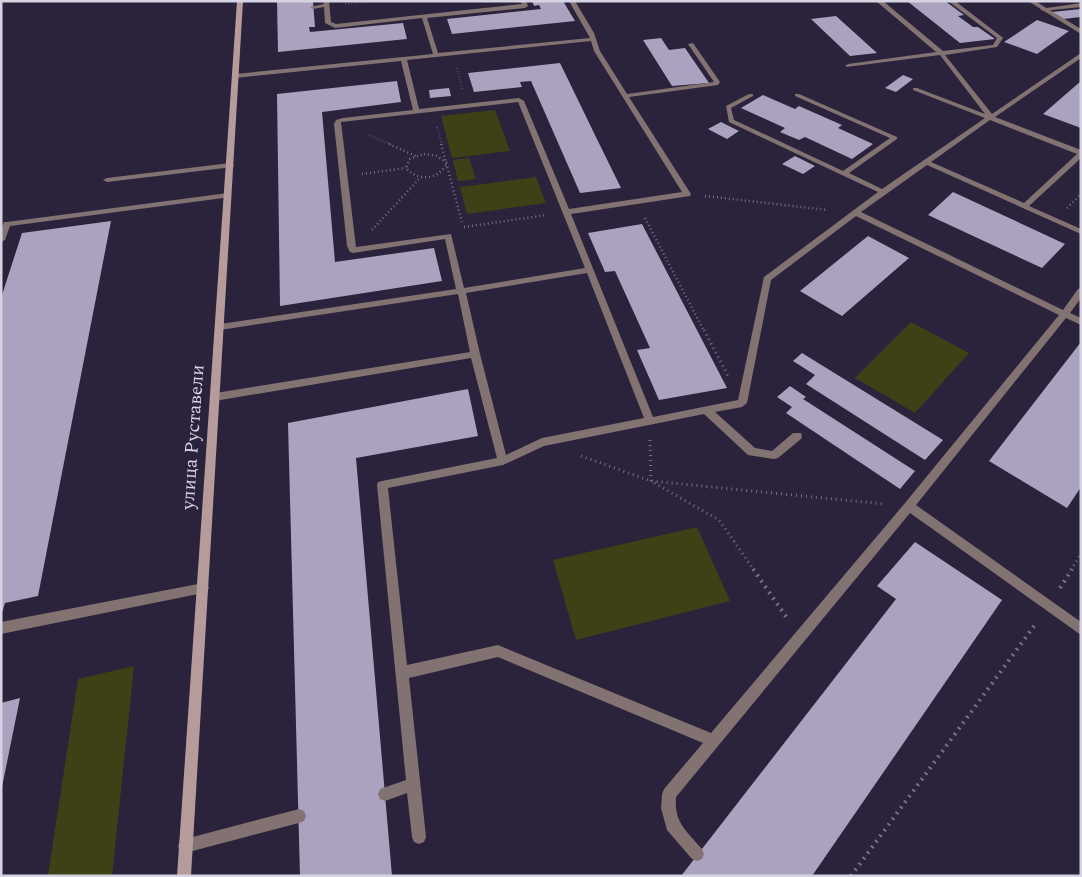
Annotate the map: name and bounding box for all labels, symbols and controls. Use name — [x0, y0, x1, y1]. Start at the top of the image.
street label: улица Руставели — [173, 363, 213, 512]

